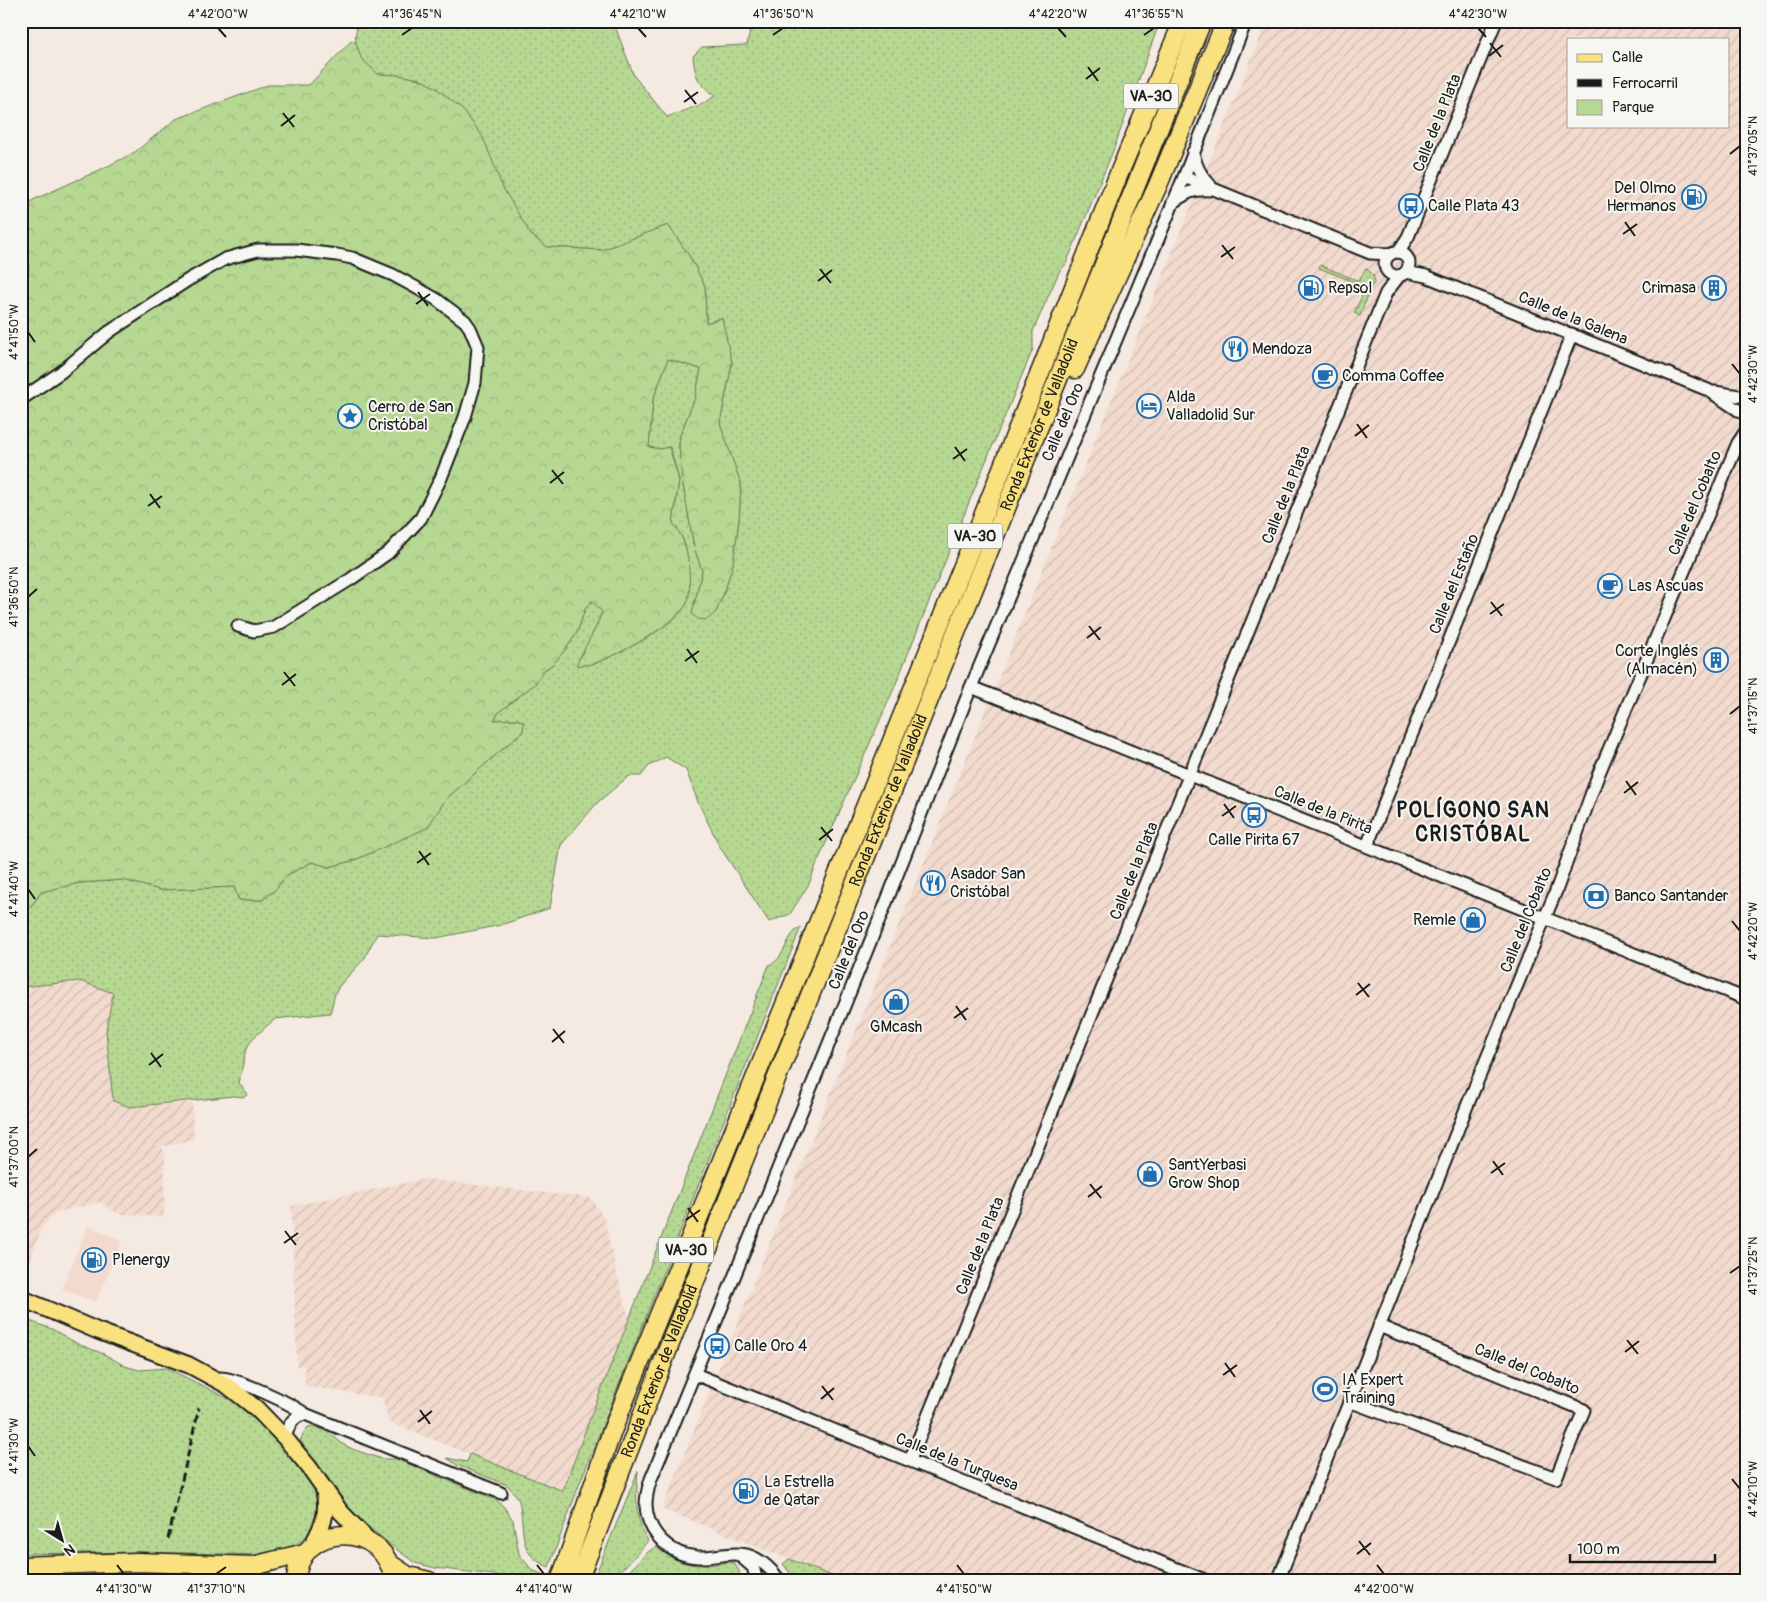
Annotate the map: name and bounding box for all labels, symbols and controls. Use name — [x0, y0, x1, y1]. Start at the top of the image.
text: 4°42'00"W — [188, 7, 248, 22]
text: 41°36'45"N — [382, 7, 442, 22]
text: 4°42'10"W — [610, 7, 666, 22]
text: 41°36'50"N — [753, 7, 813, 22]
text: 4°42'20"W — [1029, 7, 1087, 22]
text: 41°36'55"N — [1125, 7, 1183, 22]
text: 4°42'30"W — [1449, 7, 1507, 22]
legend — [1567, 38, 1730, 128]
text: Calle — [1612, 48, 1643, 67]
street label: Calle de la Plata — [1408, 71, 1466, 175]
text: Ferrocarril — [1612, 74, 1678, 93]
road number: VA-30 — [1124, 84, 1178, 108]
text: Parque — [1612, 98, 1655, 117]
text: 41°37'05"N — [1746, 116, 1761, 176]
place label: Del Olmo Hermanos — [1607, 178, 1676, 216]
fuel station icon: Del Olmo Hermanos — [1681, 184, 1707, 210]
bus stop icon: Calle Plata 43 — [1398, 193, 1424, 219]
place label: Calle Plata 43 — [1428, 196, 1520, 216]
fuel station icon: Repsol — [1298, 275, 1324, 301]
building icon: Crimasa — [1701, 275, 1727, 301]
place label: Repsol — [1328, 278, 1372, 298]
place label: Crimasa — [1642, 278, 1696, 298]
street label: Calle de la Galena — [1515, 287, 1631, 349]
text: 4°41'50"W — [7, 304, 22, 360]
street label: Ronda Exterior de Valladolid — [996, 336, 1083, 514]
restaurant icon: Mendoza — [1222, 336, 1248, 362]
place label: Mendoza — [1252, 339, 1312, 359]
text: 4°42'30"W — [1746, 345, 1761, 403]
cafe icon: Comma Coffee — [1312, 363, 1338, 389]
place label: Comma Coffee — [1342, 366, 1444, 386]
street label: Calle del Oro — [1037, 379, 1089, 464]
place label: Alda Valladolid Sur — [1166, 387, 1256, 425]
hotel icon: Alda Valladolid Sur — [1136, 393, 1162, 419]
place label: Cerro de San Cristóbal — [368, 397, 454, 435]
place icon: Cerro de San Cristóbal — [337, 403, 363, 429]
street label: Calle de la Plata — [1257, 443, 1315, 547]
street label: Calle del Cobalto — [1664, 447, 1726, 558]
road number: VA-30 — [948, 524, 1002, 548]
street label: Calle del Estaño — [1425, 530, 1483, 637]
text: 41°36'50"N — [7, 567, 22, 627]
cafe icon: Las Ascuas — [1597, 573, 1623, 599]
place label: Las Ascuas — [1628, 576, 1703, 596]
place label: Corte Inglés (Almacén) — [1615, 641, 1698, 679]
building icon: Corte Inglés (Almacén) — [1703, 647, 1729, 673]
text: 41°37'15"N — [1746, 678, 1761, 734]
street label: Ronda Exterior de Valladolid — [845, 711, 932, 890]
street label: Calle de la Pirita — [1271, 781, 1375, 839]
district label: POLÍGONO SAN CRISTÓBAL — [1396, 796, 1550, 848]
bus stop icon: Calle Pirita 67 — [1241, 802, 1267, 828]
street label: Calle de la Plata — [1105, 819, 1163, 923]
place label: Calle Pirita 67 — [1208, 830, 1300, 850]
text: 4°41'40"W — [7, 861, 22, 917]
place label: Asador San Cristóbal — [950, 864, 1026, 902]
street label: Calle del Cobalto — [1496, 864, 1556, 976]
restaurant icon: Asador San Cristóbal — [920, 870, 946, 896]
bank icon: Banco Santander — [1583, 883, 1609, 909]
place label: Banco Santander — [1614, 886, 1729, 906]
text: 4°42'20"W — [1746, 902, 1761, 960]
street label: Calle del Oro — [824, 907, 874, 993]
shop icon: Remle — [1460, 907, 1486, 933]
place label: Remle — [1413, 910, 1456, 930]
shop icon: GMcash — [883, 989, 909, 1015]
place label: GMcash — [870, 1017, 922, 1037]
text: 41°37'00"N — [7, 1126, 22, 1188]
place label: SantYerbasi Grow Shop — [1168, 1155, 1246, 1193]
shop icon: SantYerbasi Grow Shop — [1137, 1161, 1163, 1187]
street label: Calle de la Plata — [951, 1194, 1009, 1298]
text: 41°37'25"N — [1746, 1237, 1761, 1295]
road number: VA-30 — [658, 1238, 714, 1262]
fuel station icon: Plenergy — [81, 1247, 107, 1273]
place label: Plenergy — [112, 1250, 170, 1270]
street label: Ronda Exterior de Valladolid — [617, 1282, 703, 1461]
bus stop icon: Calle Oro 4 — [704, 1333, 730, 1359]
place label: Calle Oro 4 — [734, 1336, 807, 1356]
street label: Calle del Cobalto — [1471, 1339, 1583, 1399]
place label: IA Expert Training — [1342, 1370, 1404, 1408]
sports icon: IA Expert Training — [1312, 1376, 1338, 1402]
text: 4°41'30"W — [7, 1418, 22, 1474]
street label: Calle de la Turquesa — [893, 1428, 1021, 1496]
text: 4°42'10"W — [1746, 1461, 1761, 1517]
place label: La Estrella de Qatar — [764, 1472, 834, 1510]
fuel station icon: La Estrella de Qatar — [733, 1478, 759, 1504]
north arrow — [38, 1514, 88, 1564]
scale bar — [1570, 1532, 1714, 1564]
text: N — [61, 1540, 78, 1560]
text: 100 m — [1577, 1540, 1620, 1559]
text: 4°41'30"W — [96, 1582, 152, 1597]
text: 41°37'10"N — [187, 1582, 245, 1597]
text: 4°41'40"W — [516, 1582, 572, 1597]
text: 4°41'50"W — [936, 1582, 992, 1597]
text: 4°42'00"W — [1354, 1582, 1414, 1597]

